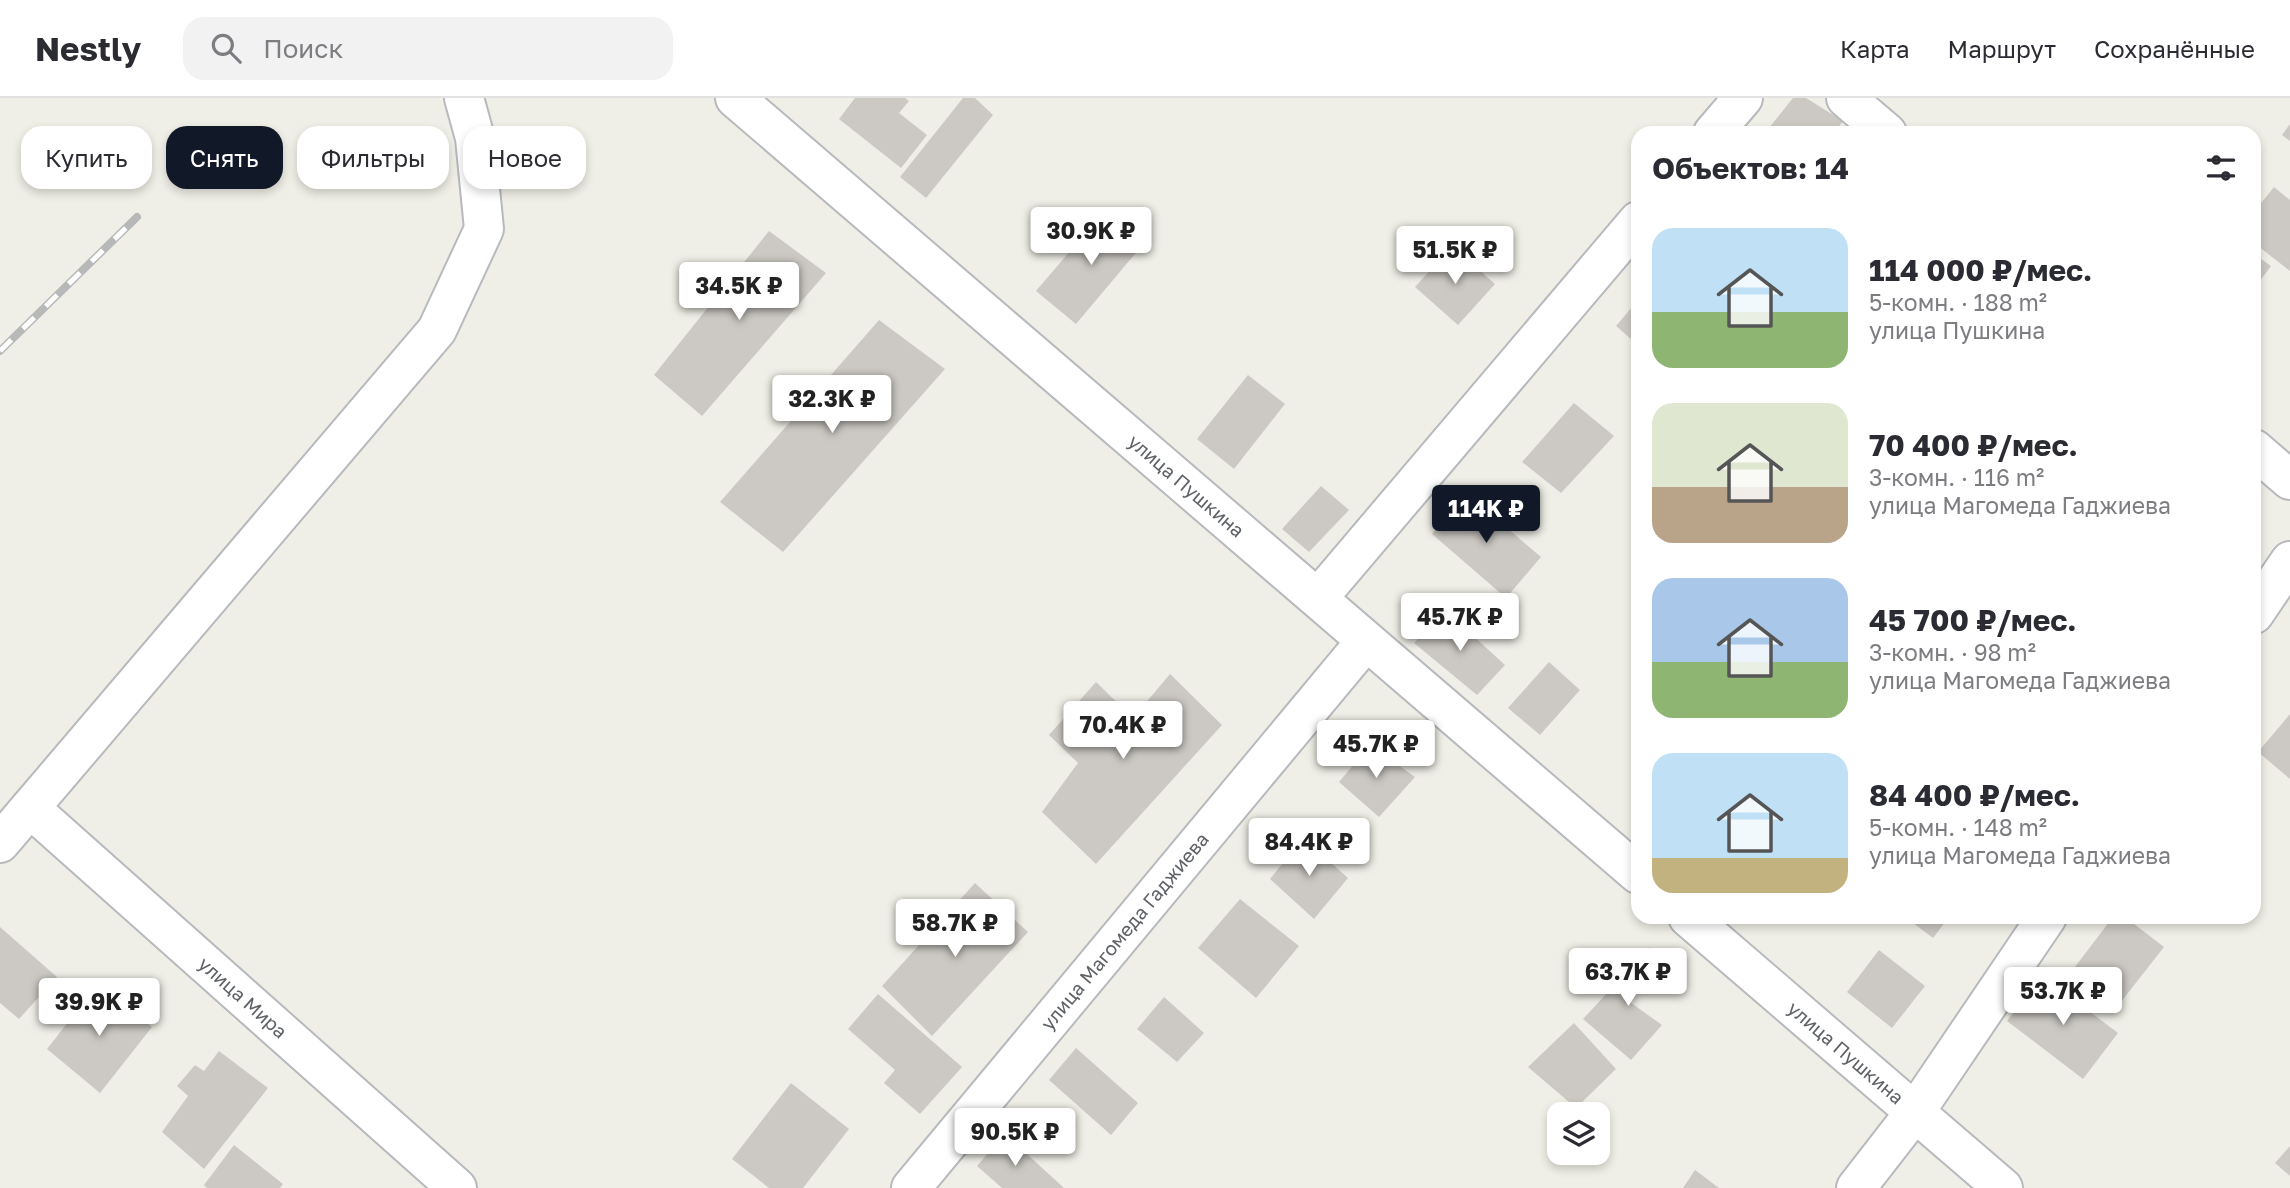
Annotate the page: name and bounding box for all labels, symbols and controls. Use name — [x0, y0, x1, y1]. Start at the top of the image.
search box — [183, 17, 673, 80]
text: Nestly — [35, 29, 141, 68]
icon: search — [207, 29, 245, 67]
text: Поиск — [263, 33, 343, 64]
text: Карта — [1840, 34, 1910, 63]
text: Маршрут — [1948, 34, 2056, 63]
text: Сохранённые — [2094, 34, 2255, 63]
chip: Купить — [21, 126, 152, 189]
chip: Снять — [166, 126, 283, 189]
chip: Фильтры — [297, 126, 449, 189]
chip: Новое — [463, 126, 586, 189]
icon: filters — [2202, 149, 2240, 187]
text: Объектов: 14 — [1652, 150, 1849, 186]
pin: 30.9K ₽ — [1026, 208, 1156, 267]
text: 30.9K ₽ — [1047, 216, 1135, 244]
pin: 51.5K ₽ — [1390, 226, 1520, 286]
text: 51.5K ₽ — [1412, 235, 1498, 263]
text: 114 000 ₽/мес. — [1869, 252, 2092, 288]
icon: home — [1708, 256, 1792, 340]
pin: 34.5K ₽ — [674, 262, 804, 322]
text: 34.5K ₽ — [695, 271, 783, 299]
text: 5-комн. · 188 m² — [1869, 288, 2047, 316]
text: улица Пушкина — [1869, 316, 2045, 344]
pin: 32.3K ₽ — [767, 376, 897, 435]
text: 32.3K ₽ — [788, 384, 876, 412]
text: 70 400 ₽/мес. — [1869, 427, 2078, 463]
street label: улица Пушкина — [1124, 429, 1249, 542]
icon: home — [1708, 431, 1792, 515]
text: 3-комн. · 116 m² — [1869, 463, 2044, 491]
pin: 114K ₽ — [1429, 486, 1543, 545]
text: улица Магомеда Гаджиева — [1869, 491, 2171, 519]
text: 114K ₽ — [1448, 494, 1524, 522]
pin: 45.7K ₽ — [1395, 594, 1525, 653]
text: 45.7K ₽ — [1417, 602, 1503, 630]
text: 45 700 ₽/мес. — [1869, 602, 2077, 638]
icon: home — [1708, 606, 1792, 690]
text: 3-комн. · 98 m² — [1869, 638, 2036, 666]
text: улица Магомеда Гаджиева — [1869, 666, 2171, 694]
pin: 70.4K ₽ — [1058, 702, 1188, 761]
text: 70.4K ₽ — [1079, 710, 1167, 738]
pin: 45.7K ₽ — [1311, 720, 1441, 780]
text: 45.7K ₽ — [1333, 729, 1419, 757]
text: 84 400 ₽/мес. — [1869, 777, 2080, 813]
icon: home — [1708, 781, 1792, 865]
text: 5-комн. · 148 m² — [1869, 813, 2047, 841]
pin: 84.4K ₽ — [1244, 818, 1374, 878]
text: 84.4K ₽ — [1265, 827, 1353, 855]
street label: улица Магомеда Гаджиева — [1035, 828, 1213, 1034]
text: улица Магомеда Гаджиева — [1869, 841, 2171, 869]
pin: 58.7K ₽ — [890, 900, 1020, 959]
text: 58.7K ₽ — [912, 908, 998, 936]
pin: 63.7K ₽ — [1563, 948, 1693, 1008]
street label: улица Мира — [194, 952, 292, 1043]
text: 63.7K ₽ — [1585, 957, 1671, 985]
pin: 53.7K ₽ — [1998, 968, 2128, 1027]
text: 53.7K ₽ — [2020, 976, 2106, 1004]
pin: 39.9K ₽ — [34, 978, 164, 1038]
text: 39.9K ₽ — [55, 987, 143, 1015]
street label: улица Пушкина — [1783, 996, 1909, 1108]
map controls — [1547, 1102, 1610, 1165]
button: layers — [1547, 1102, 1610, 1165]
pin: 90.5K ₽ — [950, 1108, 1080, 1168]
text: 90.5K ₽ — [971, 1117, 1059, 1145]

